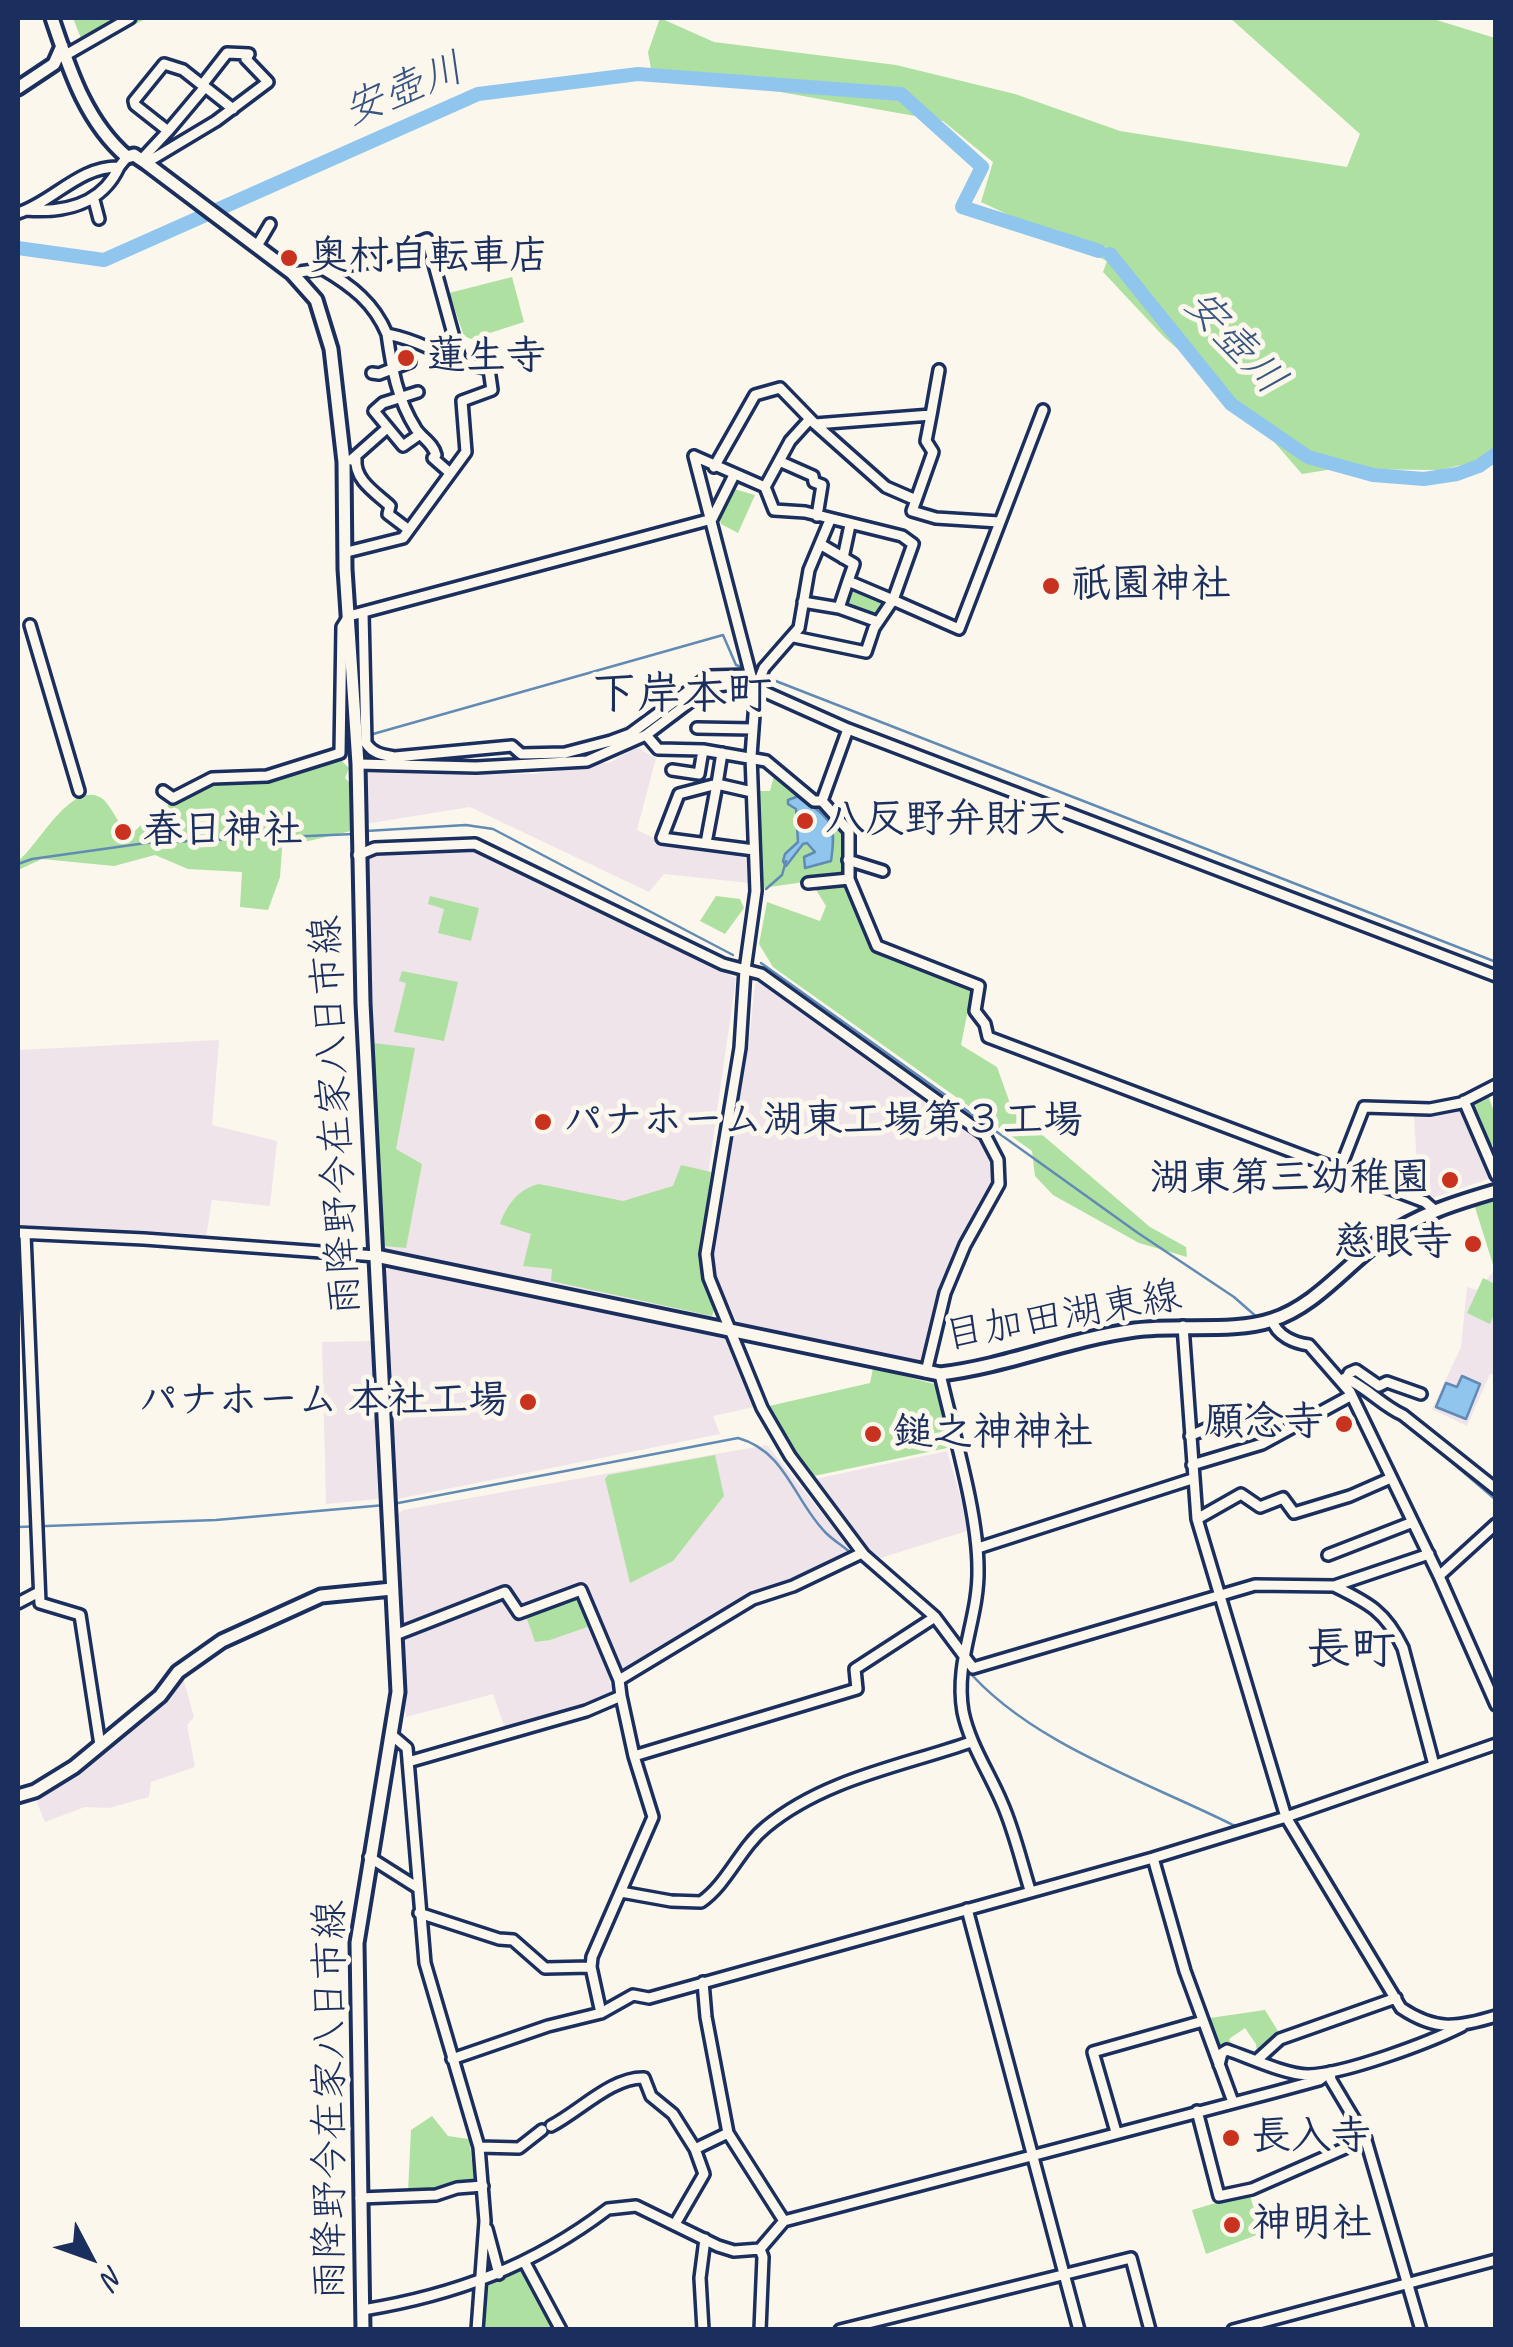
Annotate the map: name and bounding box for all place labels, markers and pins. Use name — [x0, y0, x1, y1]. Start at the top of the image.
place label: 奥村自転車店 — [309, 234, 549, 282]
marker: 奥村自転車店 — [278, 247, 300, 269]
place label: 蓮生寺 — [426, 334, 546, 382]
marker: 蓮生寺 — [395, 347, 417, 369]
place label: 祇園神社 — [1071, 562, 1231, 610]
marker: 祇園神社 — [1040, 575, 1062, 597]
place label: 八反野弁財天 — [825, 797, 1065, 845]
place label: 春日神社 — [143, 808, 303, 856]
marker: 八反野弁財天 — [794, 810, 816, 832]
marker: 春日神社 — [112, 821, 134, 843]
place label: パナホーム湖東工場第３工場 — [563, 1098, 1083, 1146]
marker: パナホーム湖東工場第３工場 — [532, 1111, 554, 1133]
place label: 湖東第三幼稚園 — [1150, 1156, 1430, 1204]
marker: 湖東第三幼稚園 — [1439, 1169, 1461, 1191]
place label: 慈眼寺 — [1333, 1220, 1453, 1268]
marker: 慈眼寺 — [1462, 1233, 1484, 1255]
place label: パナホーム 本社工場 — [138, 1378, 508, 1426]
marker: パナホーム 本社工場 — [517, 1391, 539, 1413]
place label: 願念寺 — [1204, 1400, 1324, 1448]
place label: 鎚之神神社 — [893, 1410, 1093, 1458]
marker: 願念寺 — [1333, 1413, 1355, 1435]
marker: 鎚之神神社 — [862, 1423, 884, 1445]
place label: 長入寺 — [1251, 2114, 1371, 2162]
marker: 長入寺 — [1220, 2127, 1242, 2149]
place label: 神明社 — [1252, 2201, 1372, 2249]
marker: 神明社 — [1221, 2214, 1243, 2236]

